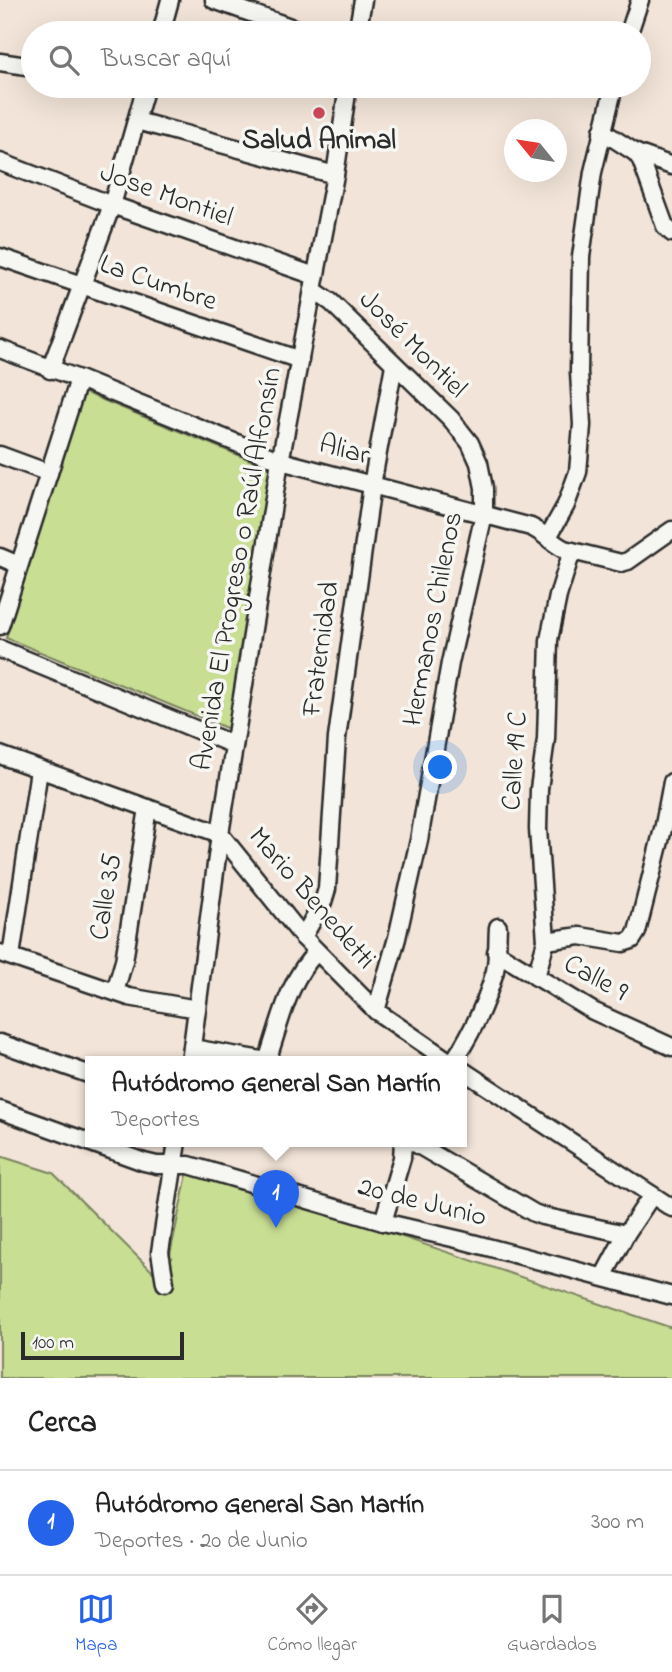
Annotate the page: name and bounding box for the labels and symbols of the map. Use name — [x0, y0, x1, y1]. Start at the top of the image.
marker: Salud Animal — [311, 105, 327, 121]
north arrow — [504, 119, 567, 182]
place label: Salud Animal — [242, 121, 396, 162]
street label: Jose Montiel — [94, 153, 238, 239]
street label: La Cumbre — [94, 245, 223, 323]
street label: José Montiel — [348, 281, 476, 409]
street label: Avenida El Progreso o Raúl Alfonsín — [182, 364, 294, 774]
street label: Aliar — [314, 425, 374, 477]
street label: Hermanos Chilenos — [393, 508, 475, 730]
street label: Fraternidad — [292, 579, 352, 720]
street label: Calle 19 C — [492, 710, 540, 812]
your location — [423, 750, 457, 784]
street label: Mario Benedetti — [237, 819, 385, 979]
street label: Calle 35 — [80, 851, 134, 943]
street label: Calle 9 — [555, 945, 635, 1014]
street label: 20 de Junio — [353, 1167, 491, 1239]
pin: 1 — [253, 1170, 299, 1228]
scale bar — [21, 1329, 184, 1361]

